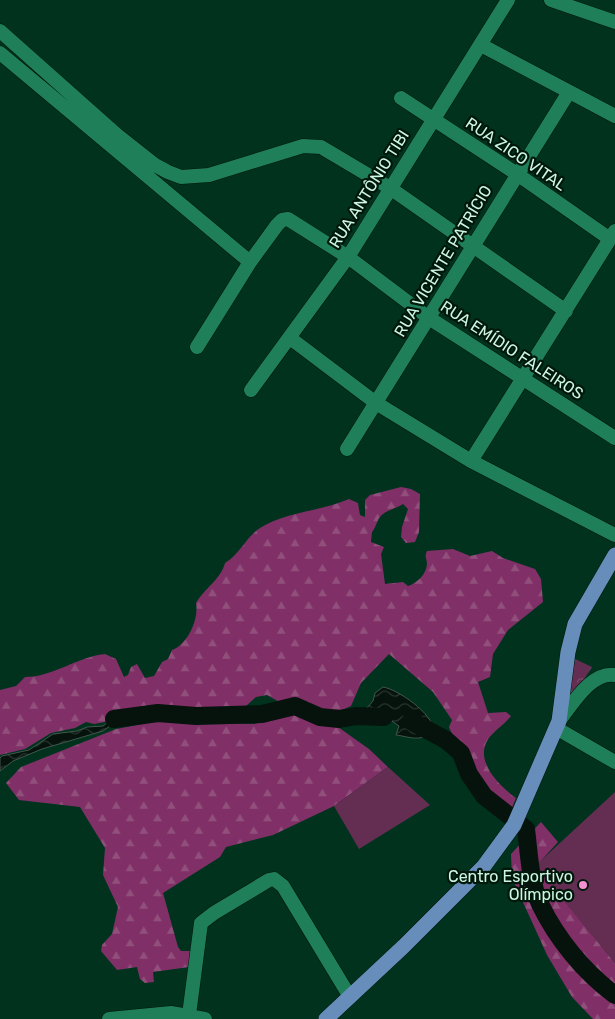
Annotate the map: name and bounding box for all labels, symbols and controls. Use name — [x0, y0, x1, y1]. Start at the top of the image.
street label: RUA ZICO VITAL — [462, 113, 570, 195]
street label: RUA ANTÔNIO TIBI — [324, 126, 413, 251]
street label: RUA VICENTE PATRÍCIO — [390, 182, 496, 340]
street label: RUA EMÍDIO FALEIROS — [437, 297, 587, 403]
place label: Centro Esportivo Olímpico — [448, 867, 573, 904]
marker: Centro Esportivo Olímpico — [577, 879, 589, 891]

